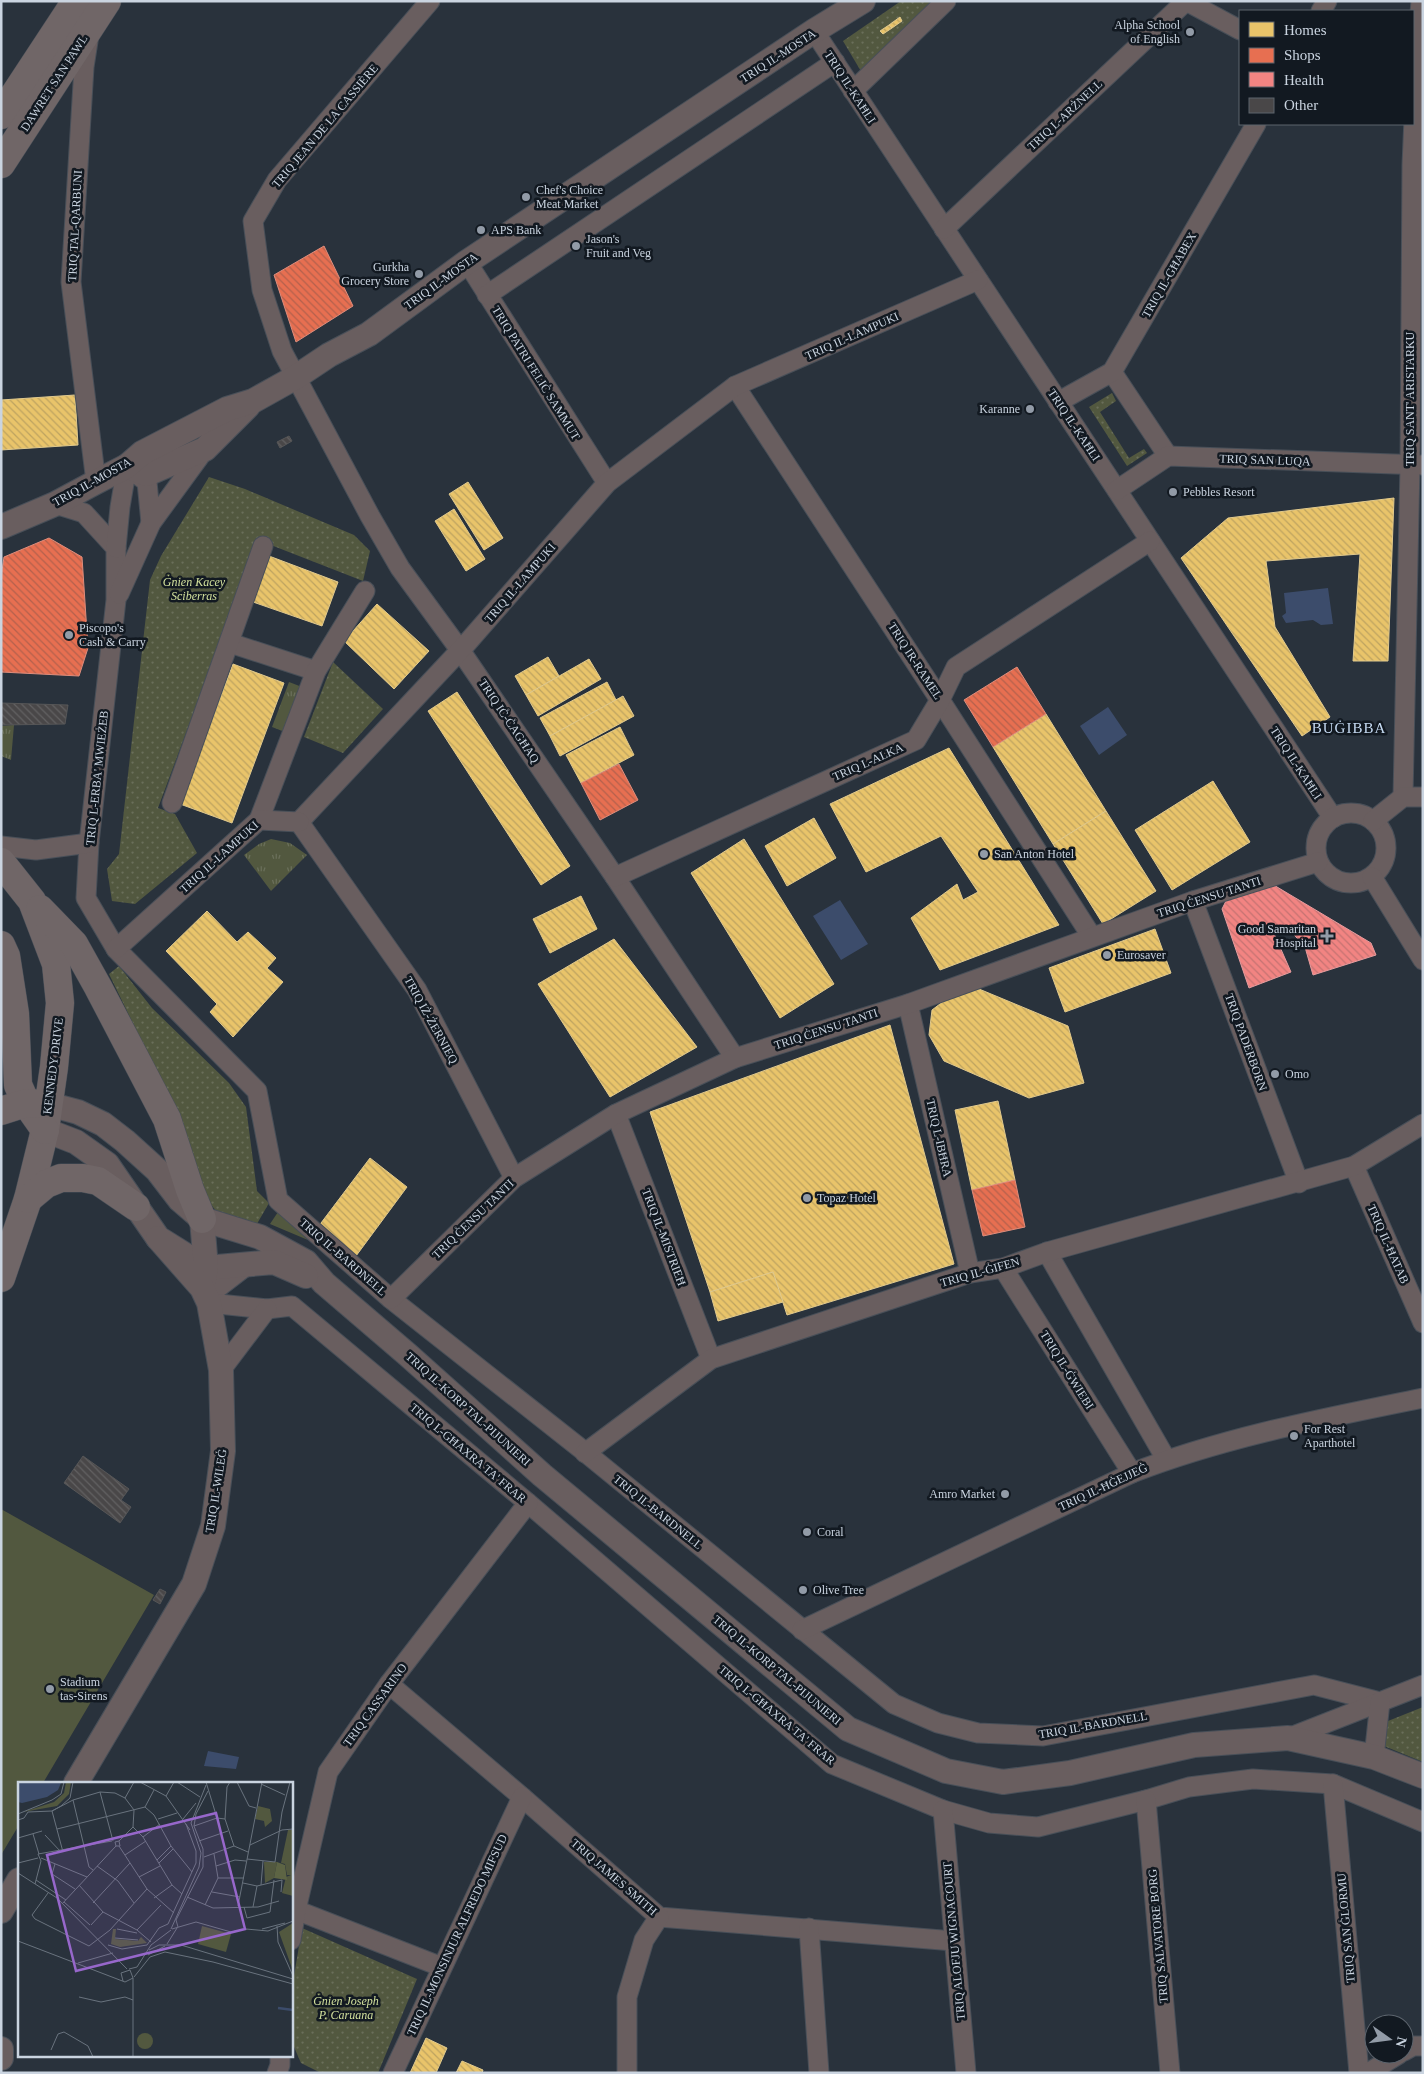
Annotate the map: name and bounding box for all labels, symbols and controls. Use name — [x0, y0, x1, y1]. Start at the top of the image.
legend — [1239, 10, 1414, 125]
place label: Alpha School of English — [1114, 18, 1181, 46]
text: Homes — [1284, 22, 1327, 38]
street label: TRIQ IL-MOSTA — [738, 26, 819, 86]
marker: Alpha School of English — [1184, 26, 1196, 38]
street label: DAWRET SAN PAWL — [18, 32, 90, 134]
text: Shops — [1284, 47, 1321, 63]
street label: TRIQ IL-KAĦLI — [821, 48, 879, 126]
street label: TRIQ JEAN DE LA CASSIÈRE — [269, 61, 381, 191]
text: Health — [1284, 72, 1324, 88]
street label: TRIQ L-ARŻNELL — [1025, 77, 1105, 153]
text: Other — [1284, 97, 1318, 113]
street label: TRIQ TAL-QARBUNI — [65, 170, 85, 282]
place label: Chef's Choice Meat Market — [536, 183, 603, 211]
marker: Chef's Choice Meat Market — [520, 191, 532, 203]
place label: APS Bank — [491, 223, 541, 237]
marker: APS Bank — [475, 224, 487, 236]
street label: TRIQ IL-GĦABEX — [1139, 230, 1199, 320]
place label: Jason's Fruit and Veg — [586, 232, 651, 260]
marker: Jason's Fruit and Veg — [570, 240, 582, 252]
street label: TRIQ IL-MOSTA — [402, 249, 481, 312]
place label: Gurkha Grocery Store — [341, 260, 410, 288]
marker: Gurkha Grocery Store — [413, 268, 425, 280]
street label: TRIQ PATRI FELIĊ SAMMUT — [489, 303, 584, 443]
street label: TRIQ IL-LAMPUKI — [803, 309, 901, 363]
street label: TRIQ SANT' ARISTARKU — [1403, 331, 1417, 466]
street label: TRIQ IL-KAĦLI — [1045, 386, 1103, 464]
place label: Karanne — [979, 402, 1020, 416]
marker: Karanne — [1024, 403, 1036, 415]
street label: TRIQ SAN LUQA — [1219, 451, 1311, 469]
street label: TRIQ IL-MOSTA — [50, 455, 134, 509]
place label: Pebbles Resort — [1183, 485, 1255, 499]
marker: Pebbles Resort — [1167, 486, 1179, 498]
street label: TRIQ IL-LAMPUKI — [482, 540, 558, 626]
park label: Ġnien Kacey Sciberras — [163, 574, 226, 603]
street label: TRIQ IR-RAMEL — [885, 620, 945, 702]
place label: Piscopo's Cash & Carry — [79, 621, 146, 649]
marker: Piscopo's Cash & Carry — [63, 629, 75, 641]
street label: TRIQ IĊ-ĊAGĦAQ — [476, 676, 543, 766]
street label: TRIQ L-ERBA' MWIEŻEB — [83, 710, 111, 846]
district label: BUĠIBBA — [1312, 720, 1386, 736]
street label: TRIQ IL-KAĦLI — [1267, 724, 1325, 802]
street label: TRIQ L-ALKA — [831, 740, 906, 784]
street label: TRIQ IL-LAMPUKI — [177, 818, 261, 896]
place label: San Anton Hotel — [994, 847, 1075, 861]
marker: San Anton Hotel — [978, 848, 990, 860]
street label: TRIQ ĊENSU TANTI — [1155, 873, 1263, 920]
place label: Good Samaritan Hospital — [1238, 922, 1317, 950]
marker: Good Samaritan Hospital — [1320, 929, 1334, 943]
place label: Eurosaver — [1117, 948, 1166, 962]
marker: Eurosaver — [1101, 949, 1113, 961]
street label: TRIQ IŻ-ŻERNIEQ — [401, 974, 461, 1066]
street label: TRIQ PADERBORN — [1222, 991, 1270, 1093]
street label: TRIQ ĊENSU TANTI — [772, 1005, 880, 1052]
street label: KENNEDY DRIVE — [40, 1017, 66, 1115]
place label: Omo — [1285, 1067, 1309, 1081]
marker: Omo — [1269, 1068, 1281, 1080]
street label: TRIQ L-IBĦRA — [923, 1098, 955, 1179]
street label: TRIQ ĊENSU TANTI — [429, 1176, 517, 1262]
street label: TRIQ IL-MISTRIEĦ — [639, 1186, 689, 1288]
place label: Topaz Hotel — [817, 1191, 876, 1205]
marker: Topaz Hotel — [801, 1192, 813, 1204]
street label: TRIQ IL-ĦATAB — [1364, 1202, 1412, 1286]
street label: TRIQ IL-BARDNELL — [297, 1216, 389, 1298]
street label: TRIQ IL-ĠIFEN — [939, 1253, 1021, 1290]
street label: TRIQ IL-ĠWIEBI — [1037, 1328, 1098, 1412]
street label: TRIQ IL-KORP TAL-PIJUNIERI — [403, 1349, 533, 1469]
street label: TRIQ L-GĦAXRA TA' FRAR — [407, 1400, 529, 1506]
place label: For Rest Aparthotel — [1304, 1422, 1356, 1450]
marker: For Rest Aparthotel — [1288, 1430, 1300, 1442]
street label: TRIQ IL-WILEĠ — [201, 1447, 230, 1534]
street label: TRIQ IL-ĦĠEJJEĠ — [1056, 1459, 1150, 1514]
street label: TRIQ IL-BARDNELL — [611, 1472, 705, 1552]
place label: Amro Market — [929, 1487, 996, 1501]
marker: Amro Market — [999, 1488, 1011, 1500]
place label: Coral — [817, 1525, 844, 1539]
marker: Coral — [801, 1526, 813, 1538]
place label: Olive Tree — [813, 1583, 864, 1597]
marker: Olive Tree — [797, 1584, 809, 1596]
street label: TRIQ IL-KORP TAL-PIJUNIERI — [710, 1612, 844, 1728]
street label: TRIQ CASSARINO — [340, 1661, 410, 1749]
street label: TRIQ L-GĦAXRA TA' FRAR — [716, 1662, 838, 1768]
place label: Stadium tas-Sirens — [60, 1675, 108, 1703]
marker: Stadium tas-Sirens — [44, 1683, 56, 1695]
street label: TRIQ IL-BARDNELL — [1037, 1709, 1149, 1741]
inset map — [18, 1782, 292, 2056]
street label: TRIQ IL-MONSINJUR ALFREDO MIFSUD — [404, 1832, 510, 2038]
street label: TRIQ JAMES SMITH — [568, 1836, 660, 1918]
street label: TRIQ ALOFJU WIGNACOURT — [940, 1860, 968, 2021]
street label: TRIQ SALVATORE BORG — [1145, 1868, 1171, 2004]
street label: TRIQ SAN ĠLORMU — [1333, 1872, 1358, 1983]
park label: Ġnien Joseph P. Caruana — [313, 1993, 379, 2022]
north arrow — [1364, 2014, 1414, 2064]
text: N — [1393, 2035, 1410, 2049]

